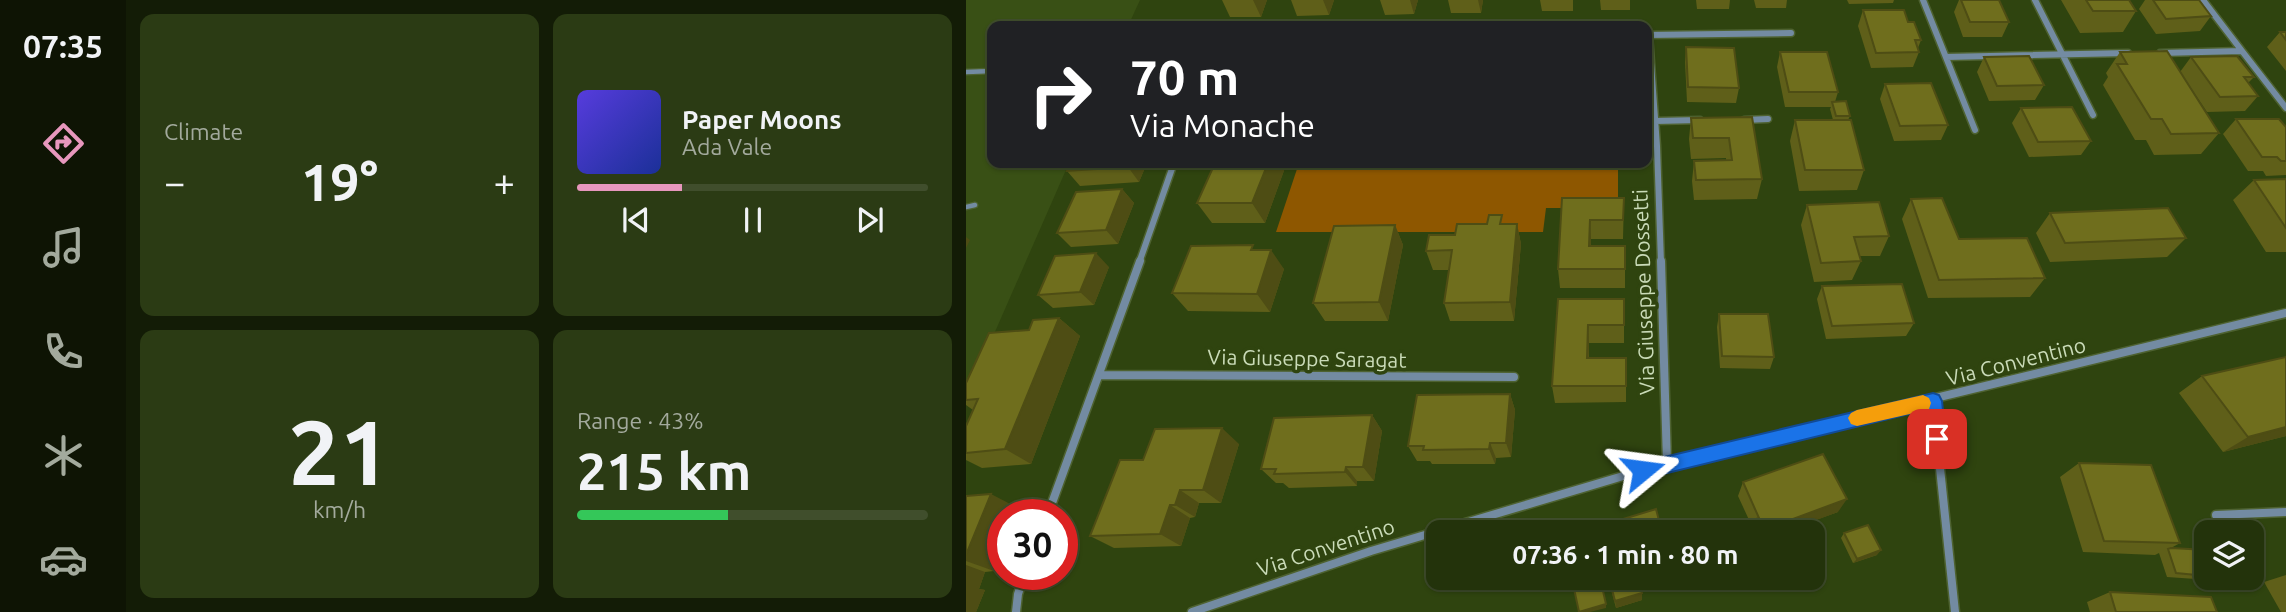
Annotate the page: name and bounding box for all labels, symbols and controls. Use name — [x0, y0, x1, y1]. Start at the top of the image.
text: 07:35 — [23, 28, 103, 64]
icon: right — [1015, 49, 1106, 140]
text: 70 m — [1130, 49, 1239, 104]
text: Paper Moons — [682, 105, 841, 134]
text: Via Monache — [1130, 107, 1315, 143]
icon: directions — [39, 119, 88, 168]
text: Climate — [164, 119, 243, 144]
text: Ada Vale — [682, 134, 772, 159]
text: 19° — [301, 153, 378, 211]
text: − — [164, 161, 185, 203]
text: + — [494, 161, 515, 203]
street label: Via Giuseppe Dossetti — [1627, 189, 1659, 395]
icon: previous — [617, 201, 655, 239]
icon: pause — [734, 201, 772, 239]
icon: next — [851, 201, 889, 239]
icon: music — [39, 223, 88, 272]
icon: phone — [39, 327, 88, 376]
street label: Via Conventino — [1943, 332, 2088, 390]
street label: Via Giuseppe Saragat — [1207, 344, 1407, 372]
text: 21 — [288, 400, 391, 502]
text: Range · 43% — [577, 408, 704, 433]
pin — [1907, 409, 1967, 469]
icon: arrive — [1918, 420, 1956, 458]
icon: climate — [39, 431, 88, 480]
position arrow — [1606, 433, 1680, 507]
text: 215 km — [577, 442, 751, 500]
text: km/h — [313, 497, 366, 522]
speed limit sign: 30 — [987, 499, 1078, 590]
street label: Via Conventino — [1254, 514, 1398, 581]
map controls — [2194, 520, 2264, 590]
button: layers — [2194, 520, 2264, 590]
icon: car — [39, 535, 88, 584]
text: 07:36 · 1 min · 80 m — [1512, 540, 1739, 569]

